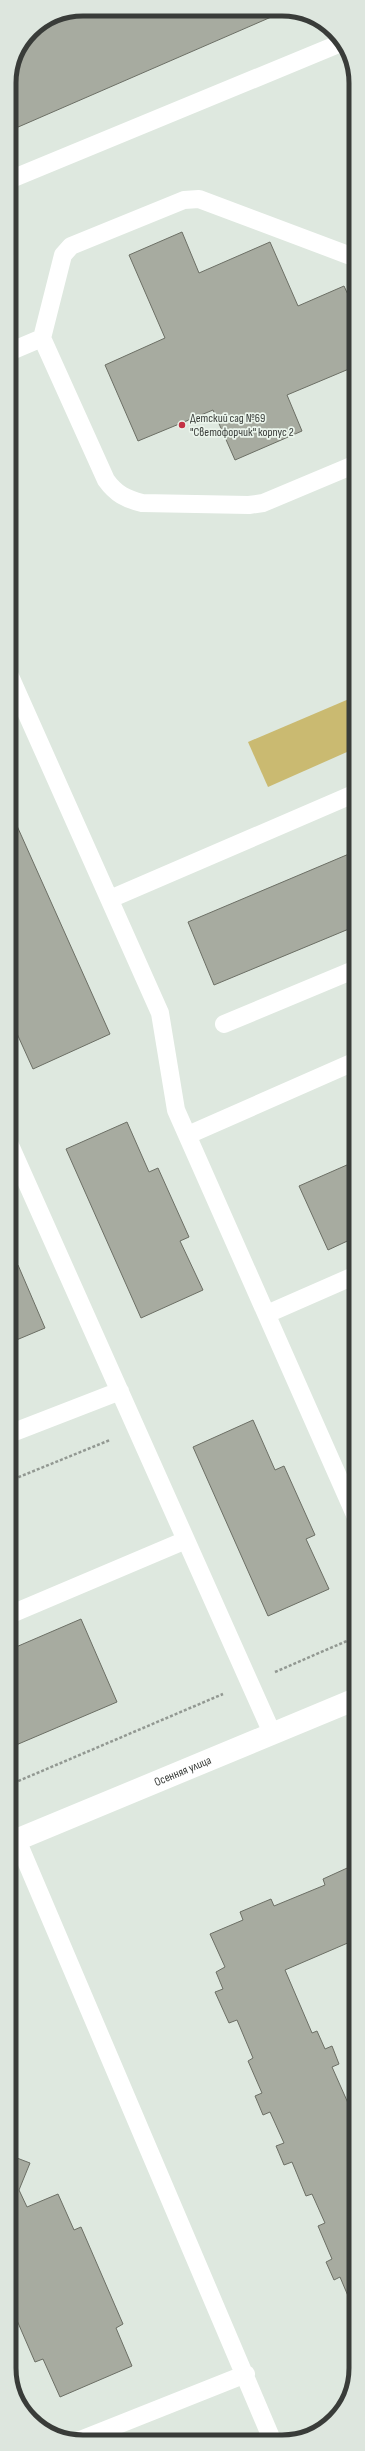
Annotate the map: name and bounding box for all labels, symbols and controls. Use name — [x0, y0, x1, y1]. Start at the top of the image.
place label: Детский сад №69 "Светофорчик" корпус 2 — [190, 411, 294, 440]
marker: Детский сад №69 "Светофорчик" корпус 2 — [177, 420, 187, 430]
street label: Осенняя улица — [152, 1752, 214, 1789]

